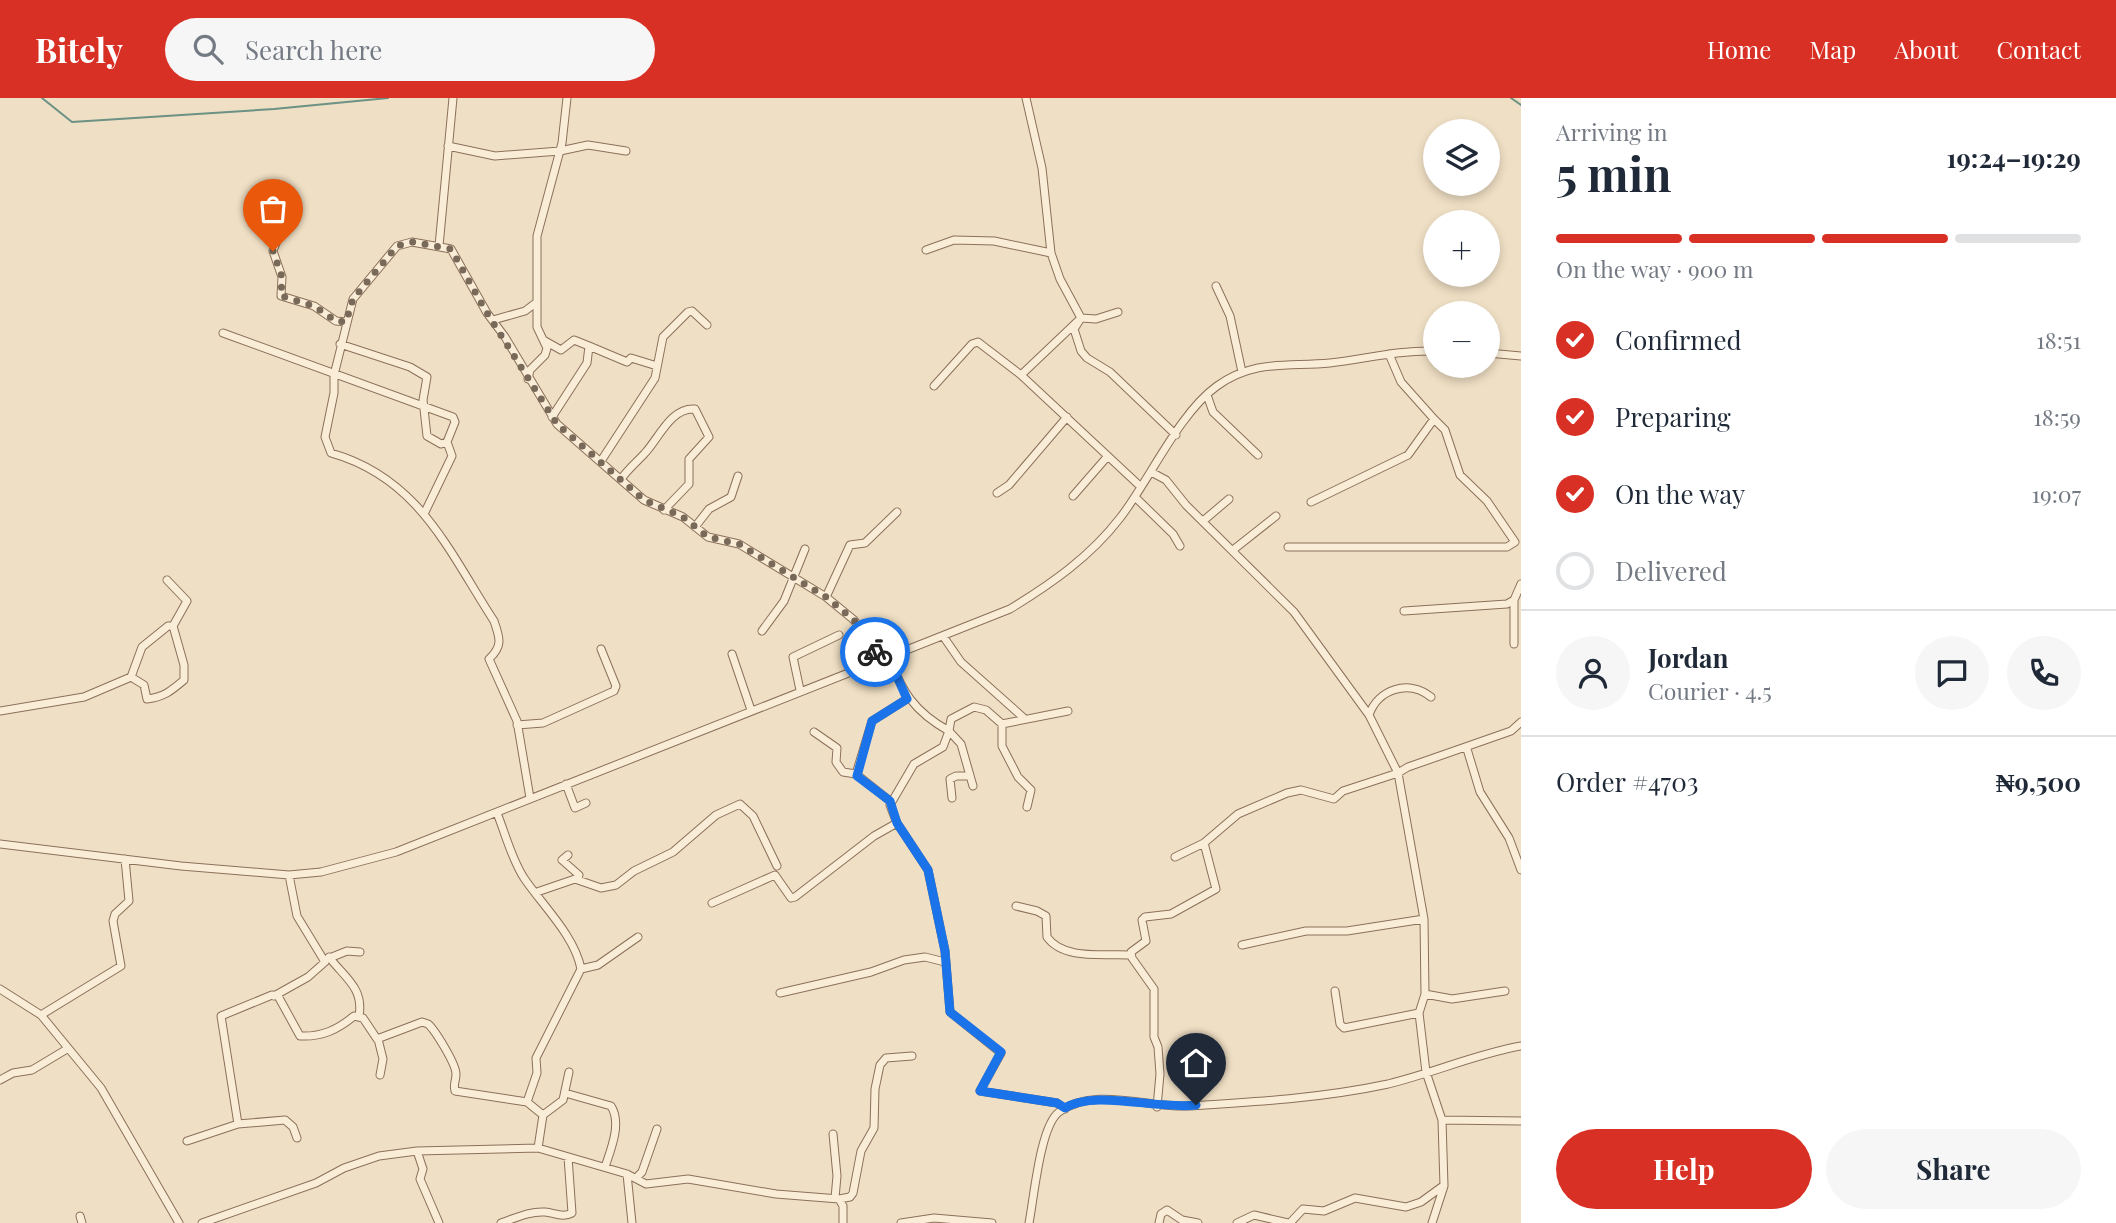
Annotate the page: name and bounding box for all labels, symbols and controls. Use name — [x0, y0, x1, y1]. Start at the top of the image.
search box — [165, 18, 655, 81]
text: Bitely — [35, 27, 123, 71]
icon: search — [189, 30, 227, 68]
text: Search here — [245, 32, 383, 67]
text: Home — [1707, 33, 1771, 65]
text: Map — [1809, 33, 1856, 65]
text: About — [1894, 33, 1958, 65]
text: Contact — [1996, 33, 2081, 65]
text: Arriving in — [1556, 116, 1668, 147]
map controls — [1423, 119, 1500, 378]
button: layers — [1423, 119, 1500, 196]
text: 19:24–19:29 — [1947, 140, 2081, 175]
text: 5 min — [1556, 142, 1671, 204]
pin — [243, 179, 303, 251]
icon: bag — [254, 190, 292, 228]
button: + — [1423, 210, 1500, 287]
text: On the way · 900 m — [1556, 253, 1754, 284]
button: − — [1423, 301, 1500, 378]
icon: check — [1556, 321, 1594, 359]
text: Confirmed — [1615, 322, 1742, 357]
text: 18:51 — [2036, 324, 2081, 355]
icon: check — [1556, 398, 1594, 436]
text: Preparing — [1615, 399, 1731, 434]
text: 18:59 — [2033, 401, 2081, 432]
icon: check — [1556, 475, 1594, 513]
text: On the way — [1615, 476, 1745, 511]
text: 19:07 — [2032, 478, 2081, 509]
text: Delivered — [1615, 553, 1727, 588]
courier — [840, 617, 910, 687]
icon: bike — [856, 633, 894, 671]
button: person — [1556, 636, 1630, 710]
button: chat — [1915, 636, 1989, 710]
button: phone — [2007, 636, 2081, 710]
text: Jordan — [1648, 640, 1728, 675]
text: Courier · 4.5 — [1648, 675, 1772, 706]
text: Order #4703 — [1556, 764, 1699, 799]
text: ₦9,500 — [1996, 764, 2081, 799]
pin — [1166, 1033, 1226, 1105]
icon: home — [1177, 1044, 1215, 1082]
button: Help — [1556, 1129, 1812, 1209]
button: Share — [1826, 1129, 2081, 1209]

